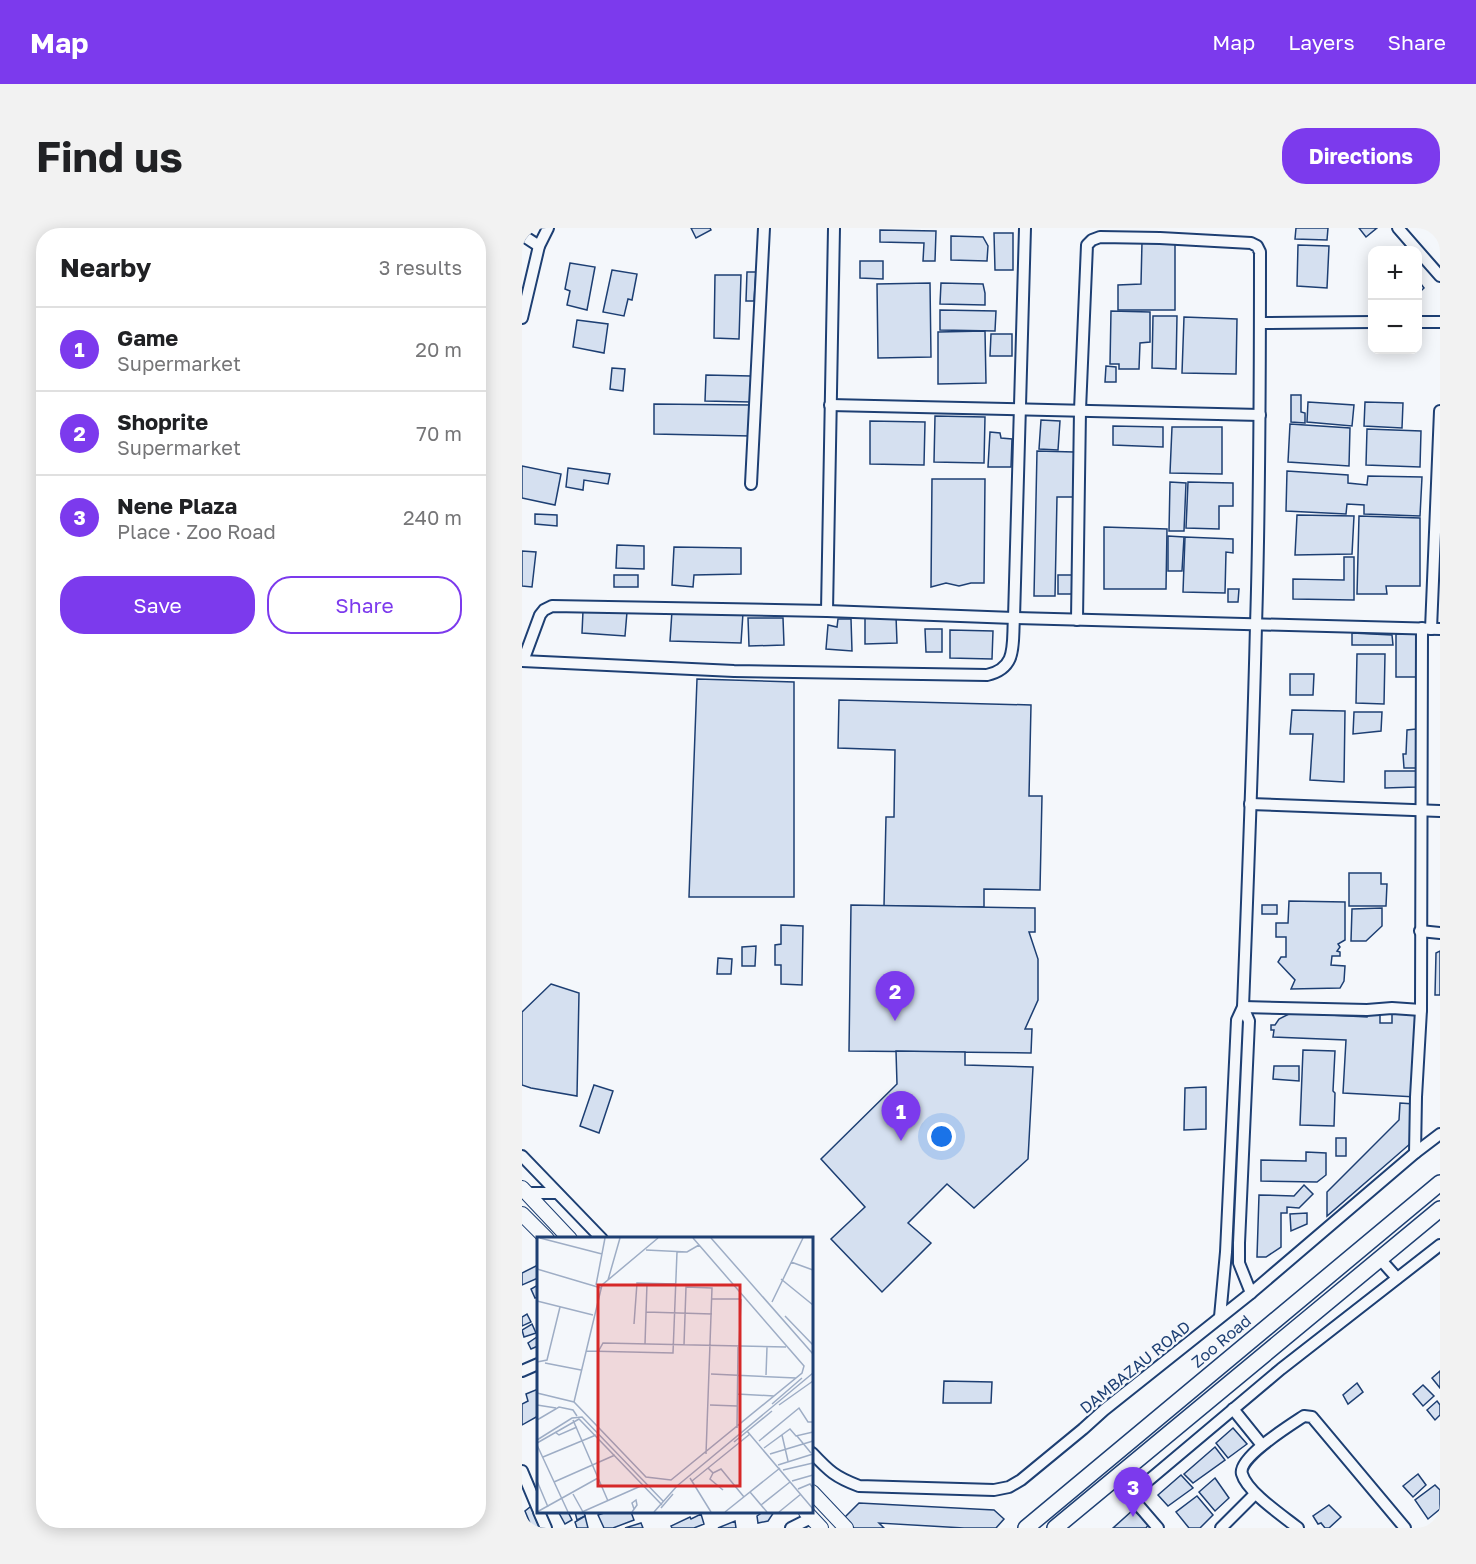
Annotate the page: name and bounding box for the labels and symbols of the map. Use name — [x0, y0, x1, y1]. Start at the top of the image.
pin: 2 — [876, 972, 914, 1021]
pin: 1 — [882, 1092, 920, 1141]
your location — [927, 1122, 956, 1151]
inset map — [537, 1237, 813, 1513]
street label: Zoo Road — [1187, 1310, 1255, 1372]
street label: DAMBAZAU ROAD — [1076, 1316, 1194, 1418]
pin: 3 — [1114, 1468, 1152, 1517]

